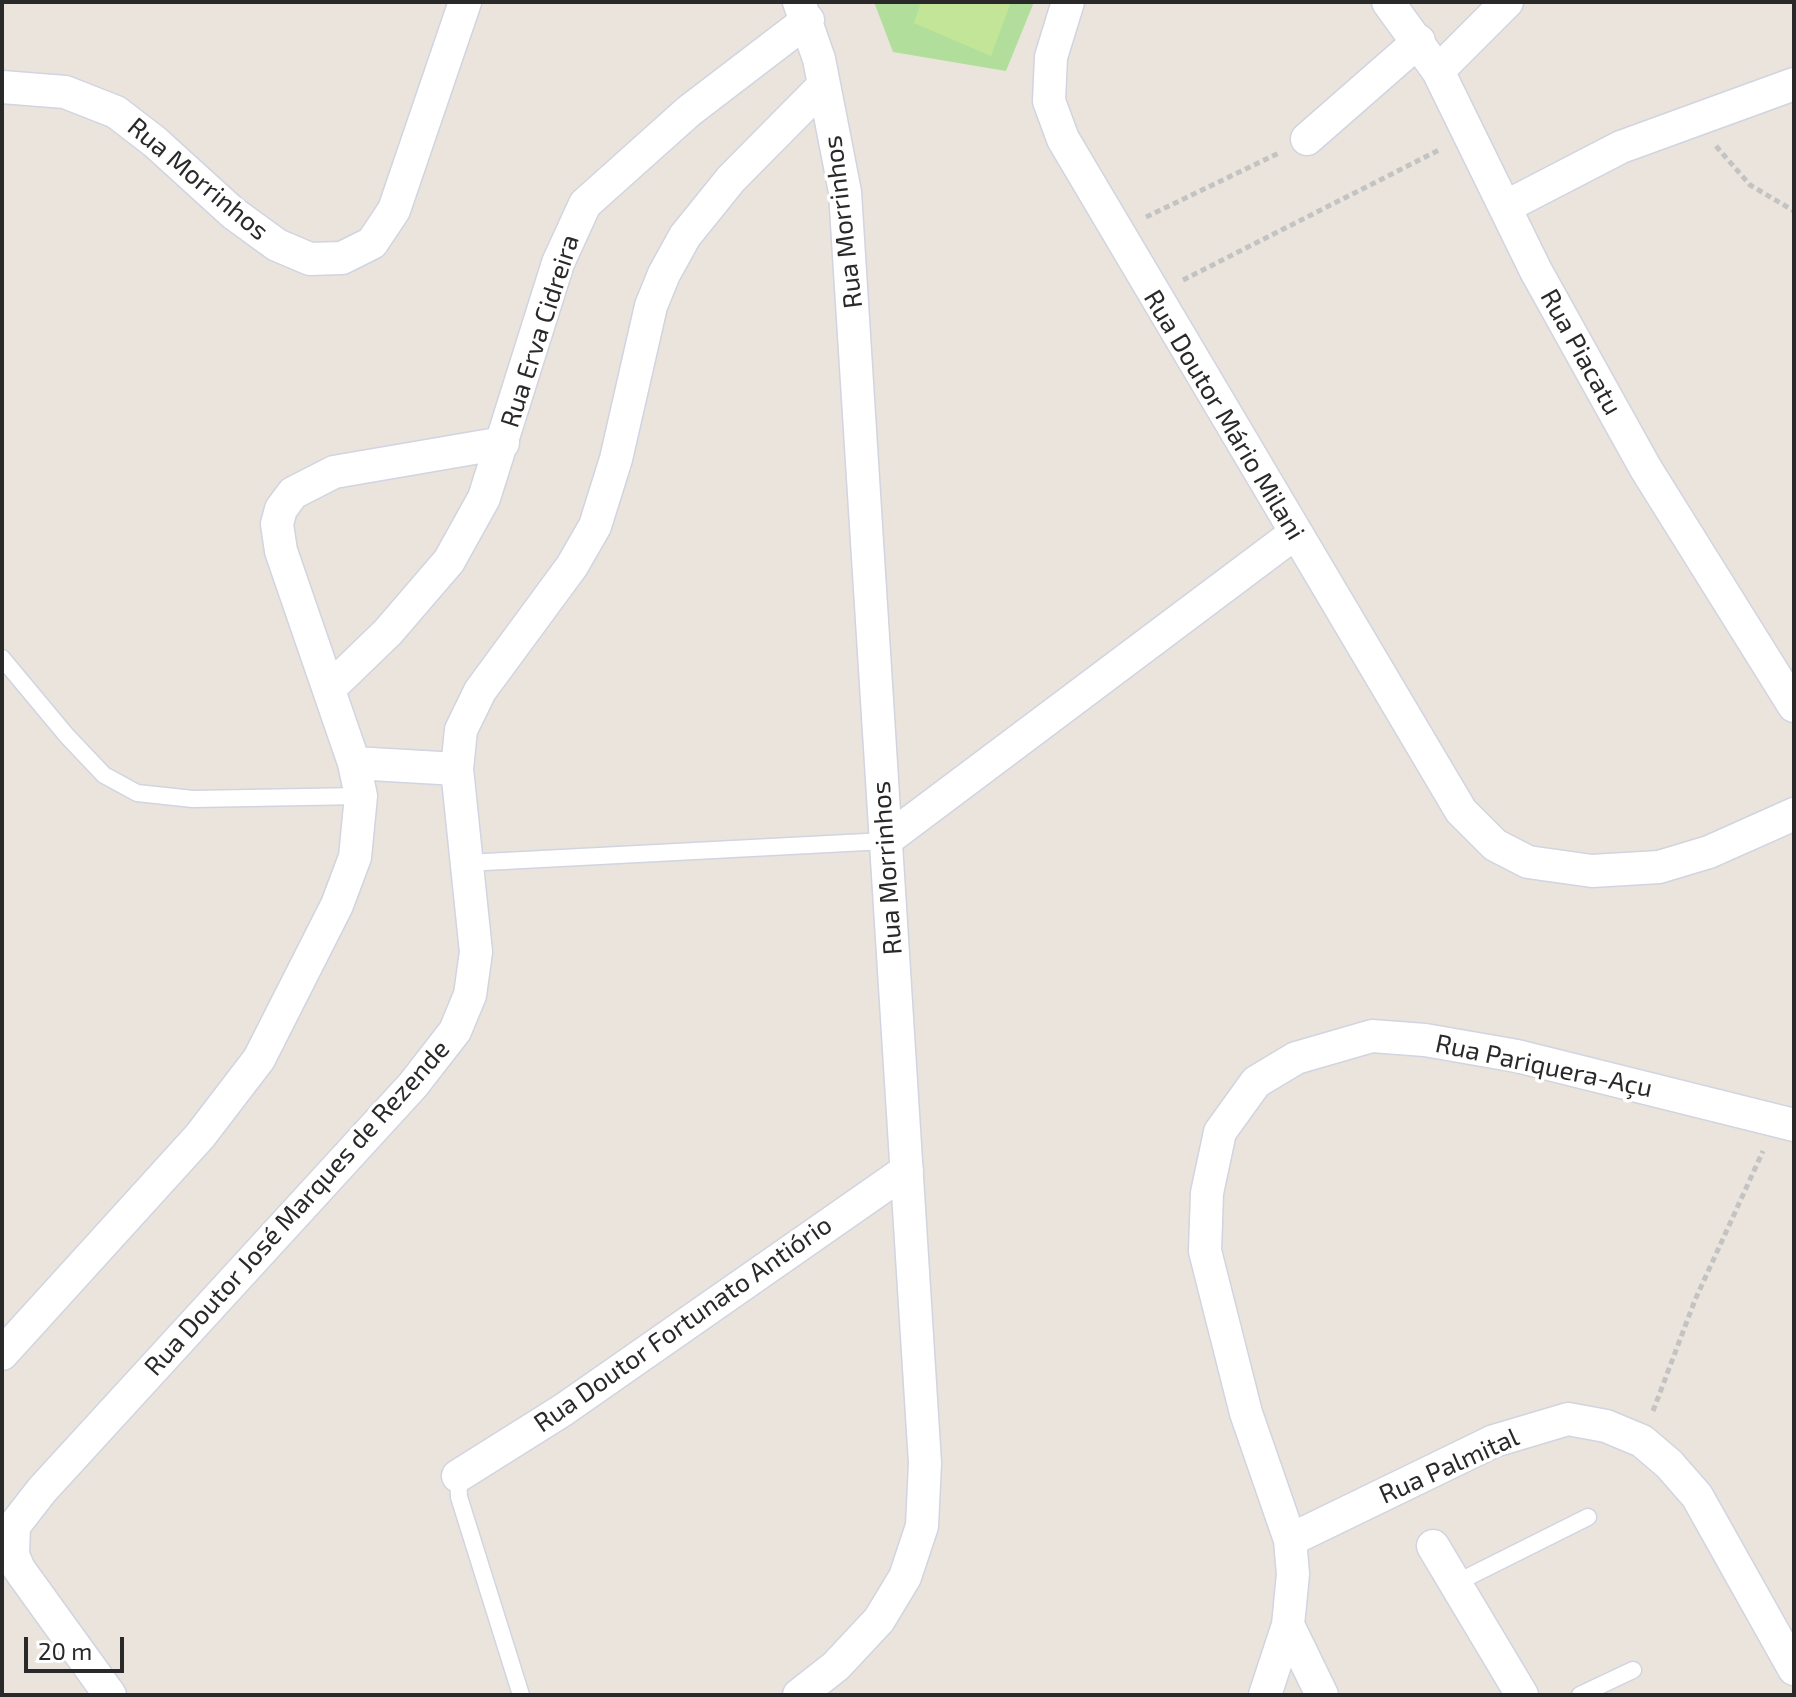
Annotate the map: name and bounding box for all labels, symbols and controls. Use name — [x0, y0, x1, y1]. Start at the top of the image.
street label: Rua Morrinhos — [121, 111, 275, 247]
street label: Rua Morrinhos — [817, 134, 869, 310]
street label: Rua Erva Cidreira — [494, 231, 586, 431]
street label: Rua Doutor Mário Milani — [1137, 284, 1311, 546]
street label: Rua Piacatu — [1534, 284, 1628, 420]
street label: Rua Morrinhos — [865, 780, 909, 956]
street label: Rua Pariquera-Açu — [1433, 1028, 1655, 1104]
street label: Rua Doutor José Marques de Rezende — [138, 1034, 456, 1382]
street label: Rua Doutor Fortunato Antiório — [528, 1209, 838, 1439]
street label: Rua Palmital — [1374, 1421, 1524, 1511]
scale bar — [28, 1621, 128, 1671]
text: 20 m — [38, 1636, 92, 1665]

